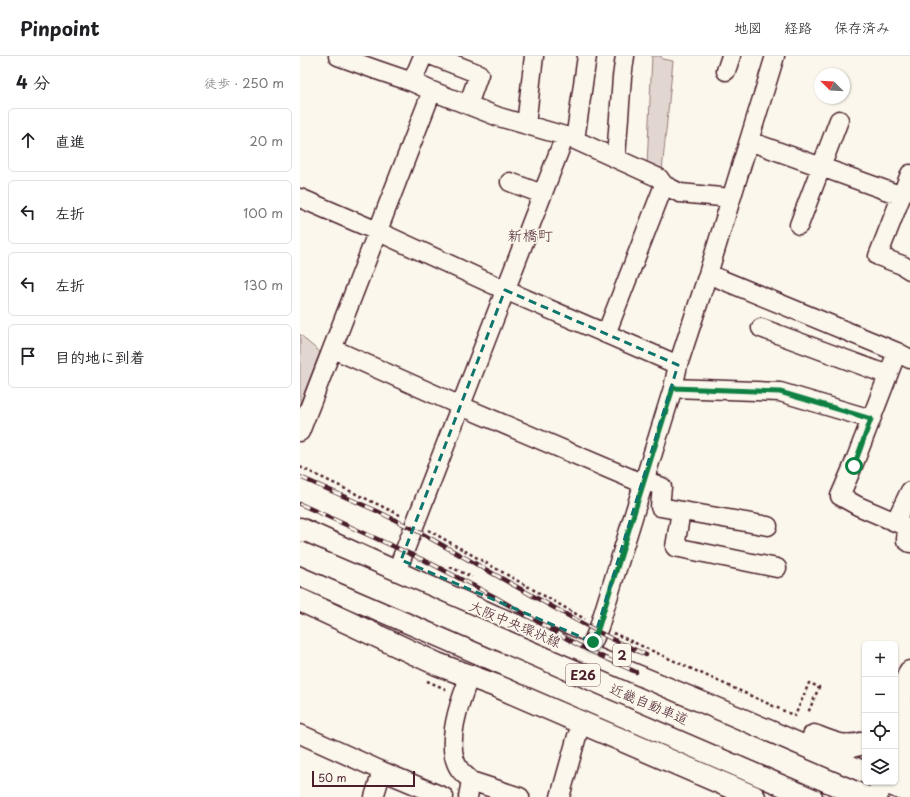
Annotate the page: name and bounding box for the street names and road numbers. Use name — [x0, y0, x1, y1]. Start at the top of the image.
street label: 大阪中央環状線 — [466, 595, 564, 652]
road number: 2 — [613, 644, 631, 666]
road number: E26 — [566, 664, 600, 686]
street label: 近畿自動車道 — [606, 677, 692, 730]

